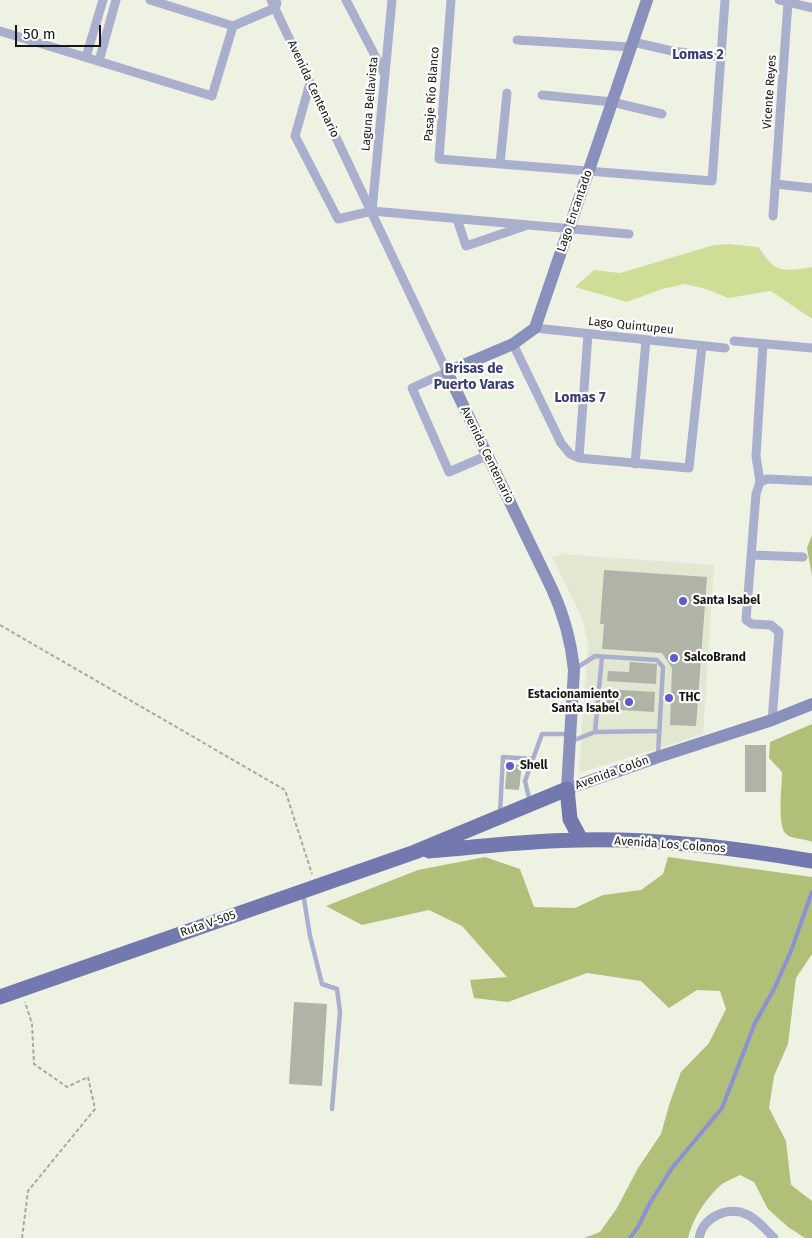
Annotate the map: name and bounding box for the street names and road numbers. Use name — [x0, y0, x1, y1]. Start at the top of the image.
street label: Avenida Centenario — [284, 38, 342, 140]
street label: Pasaje Río Blanco — [421, 46, 443, 142]
street label: Vicente Reyes — [760, 54, 780, 130]
street label: Laguna Bellavista — [359, 56, 381, 152]
street label: Lago Encantado — [554, 168, 596, 254]
street label: Lago Quintupeu — [587, 314, 675, 338]
street label: Avenida Centenario — [457, 404, 517, 506]
street label: Avenida Colón — [573, 753, 651, 793]
street label: Avenida Los Colonos — [614, 834, 726, 856]
street label: Ruta V-505 — [178, 908, 238, 940]

